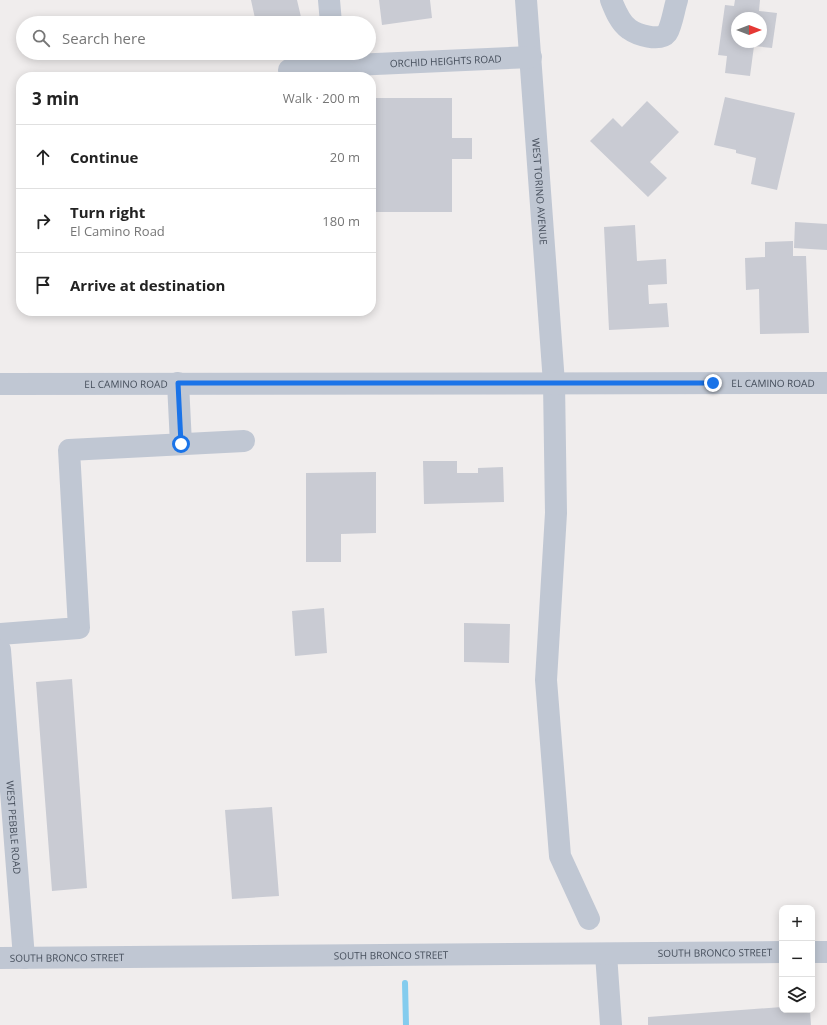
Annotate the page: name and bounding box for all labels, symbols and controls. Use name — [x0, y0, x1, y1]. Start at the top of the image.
north arrow — [731, 12, 767, 48]
search box — [16, 16, 376, 60]
icon: search — [30, 27, 52, 49]
text: Search here — [62, 28, 146, 48]
street label: ORCHID HEIGHTS ROAD — [390, 51, 502, 70]
text: 3 min — [32, 87, 79, 110]
text: Walk · 200 m — [283, 89, 360, 107]
street label: WEST TORINO AVENUE — [529, 138, 551, 245]
icon: ahead — [32, 146, 54, 168]
text: Continue — [70, 147, 138, 167]
text: 20 m — [330, 148, 360, 166]
text: Turn right — [70, 202, 145, 222]
icon: right — [32, 210, 54, 232]
text: 180 m — [322, 212, 360, 230]
text: El Camino Road — [70, 222, 165, 240]
icon: arrive — [32, 274, 54, 296]
text: Arrive at destination — [70, 275, 225, 295]
route end — [704, 374, 722, 392]
street label: EL CAMINO ROAD — [731, 376, 815, 390]
street label: EL CAMINO ROAD — [84, 377, 168, 391]
route start — [172, 435, 190, 453]
street label: WEST PEBBLE ROAD — [3, 780, 24, 875]
map controls — [779, 905, 815, 1013]
button: + — [779, 905, 815, 941]
button: − — [779, 941, 815, 977]
street label: SOUTH BRONCO STREET — [658, 945, 773, 960]
street label: SOUTH BRONCO STREET — [334, 948, 449, 962]
street label: SOUTH BRONCO STREET — [10, 950, 125, 965]
button: layers — [779, 977, 815, 1013]

